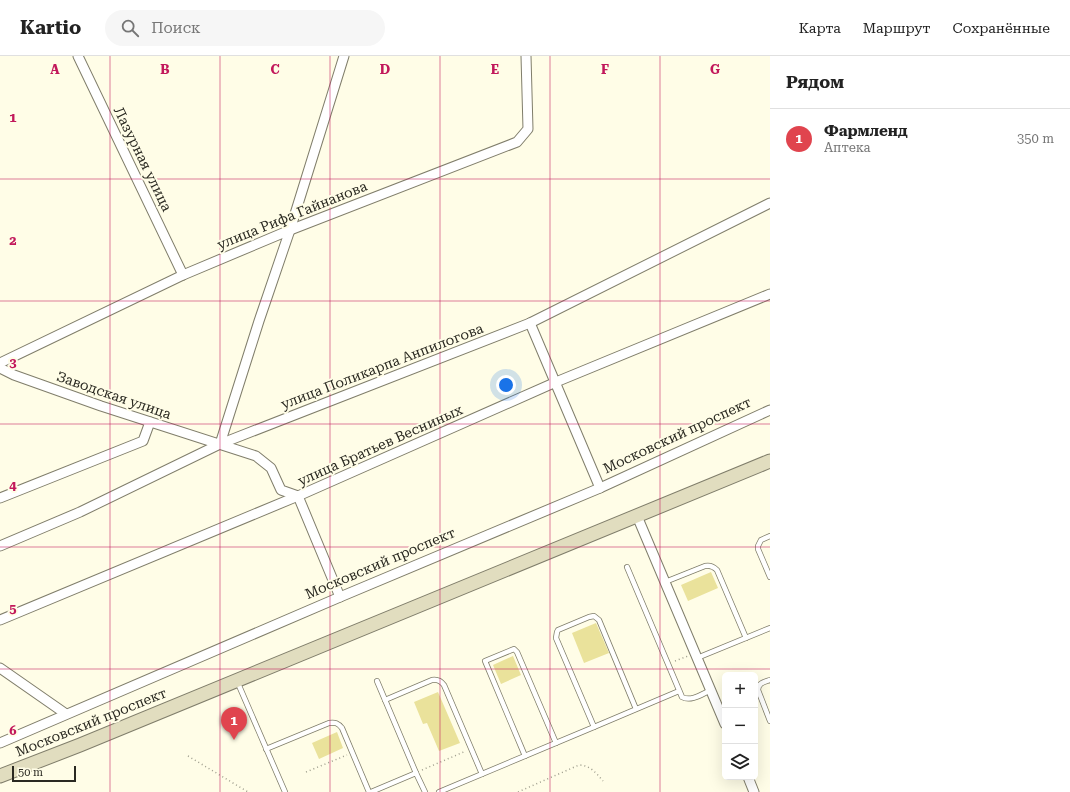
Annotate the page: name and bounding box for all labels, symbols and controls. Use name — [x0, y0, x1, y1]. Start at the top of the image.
search box — [105, 10, 385, 46]
text: Kartio — [20, 16, 81, 39]
icon: search — [119, 17, 141, 39]
text: Поиск — [151, 19, 201, 37]
text: Карта — [799, 20, 841, 36]
text: Маршрут — [863, 20, 931, 36]
text: Сохранённые — [953, 20, 1050, 36]
text: A — [50, 62, 60, 77]
text: B — [160, 62, 170, 77]
text: C — [270, 62, 280, 77]
text: D — [380, 62, 390, 77]
text: E — [491, 62, 499, 77]
text: F — [601, 62, 609, 77]
text: G — [710, 62, 720, 77]
text: Рядом — [786, 72, 844, 92]
street label: Лазурная улица — [111, 104, 175, 214]
text: 1 — [9, 110, 17, 125]
text: Фармленд — [824, 122, 908, 140]
text: 1 — [795, 131, 803, 146]
text: 350 m — [1017, 131, 1054, 146]
text: Аптека — [824, 140, 871, 155]
street label: улица Рифа Гайнанова — [215, 177, 370, 252]
text: 2 — [9, 233, 17, 248]
street label: улица Поликарпа Анпилогова — [279, 320, 486, 412]
text: 3 — [9, 355, 17, 370]
street label: Заводская улица — [55, 368, 174, 422]
your location — [496, 375, 516, 395]
street label: Московский проспект — [600, 394, 754, 476]
street label: улица Братьев Весниных — [295, 401, 465, 489]
text: 4 — [9, 478, 17, 493]
street label: Московский проспект — [303, 524, 457, 602]
text: 5 — [9, 601, 17, 616]
map controls — [722, 672, 758, 780]
button: + — [722, 672, 758, 708]
street label: Московский проспект — [13, 684, 169, 760]
pin: 1 — [221, 707, 247, 740]
button: − — [722, 708, 758, 744]
text: 6 — [9, 723, 17, 738]
button: layers — [722, 744, 758, 780]
scale bar — [12, 764, 76, 783]
text: 50 m — [18, 766, 43, 779]

